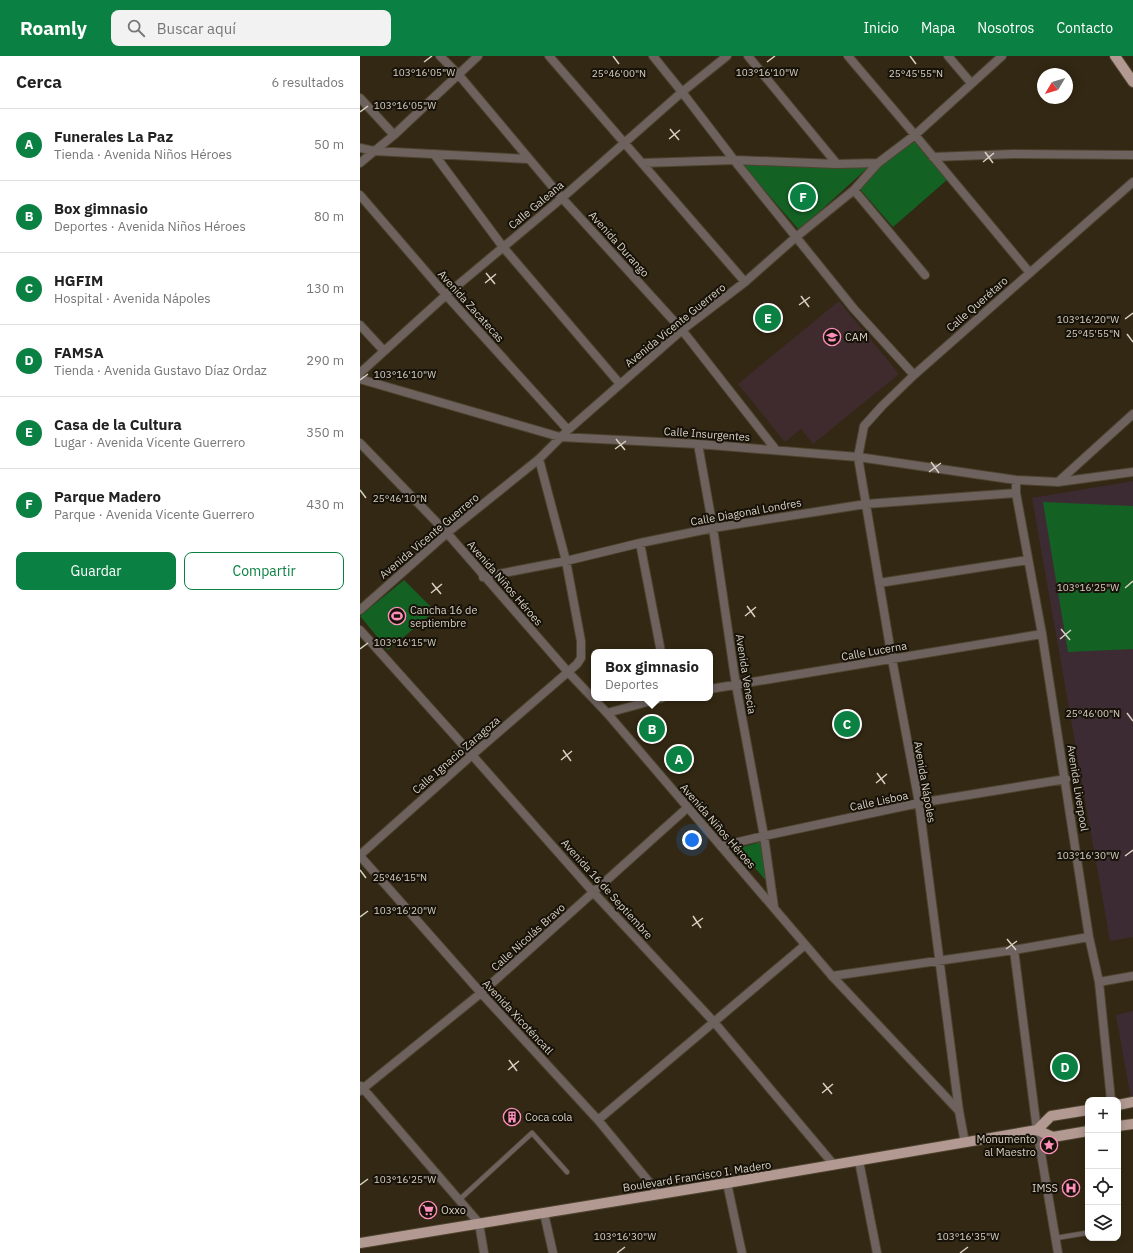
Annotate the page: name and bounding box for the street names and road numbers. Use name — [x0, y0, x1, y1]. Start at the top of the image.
street label: Calle Galeana — [506, 178, 567, 232]
street label: Avenida Durango — [586, 208, 652, 280]
street label: Avenida Zacatecas — [435, 267, 507, 345]
street label: Calle Querétaro — [943, 273, 1011, 335]
street label: Avenida Vicente Guerrero — [622, 280, 728, 370]
street label: Calle Insurgentes — [663, 424, 751, 444]
street label: Avenida Vicente Guerrero — [376, 490, 482, 582]
street label: Calle Diagonal Londres — [689, 495, 803, 529]
street label: Avenida Niños Héroes — [464, 538, 546, 628]
street label: Avenida Venecia — [733, 633, 759, 715]
street label: Calle Lucerna — [840, 638, 908, 664]
street label: Calle Ignacio Zaragoza — [409, 713, 503, 797]
street label: Avenida Nápoles — [911, 740, 939, 824]
street label: Avenida Liverpool — [1064, 744, 1092, 832]
street label: Avenida Niños Héroes — [677, 781, 759, 871]
street label: Calle Lisboa — [849, 788, 910, 814]
street label: Avenida 16 de Septiembre — [558, 836, 656, 942]
street label: Calle Nicolás Bravo — [488, 900, 568, 974]
street label: Avenida Xicoténcatl — [480, 977, 556, 1057]
street label: Boulevard Francisco I. Madero — [622, 1157, 772, 1195]

